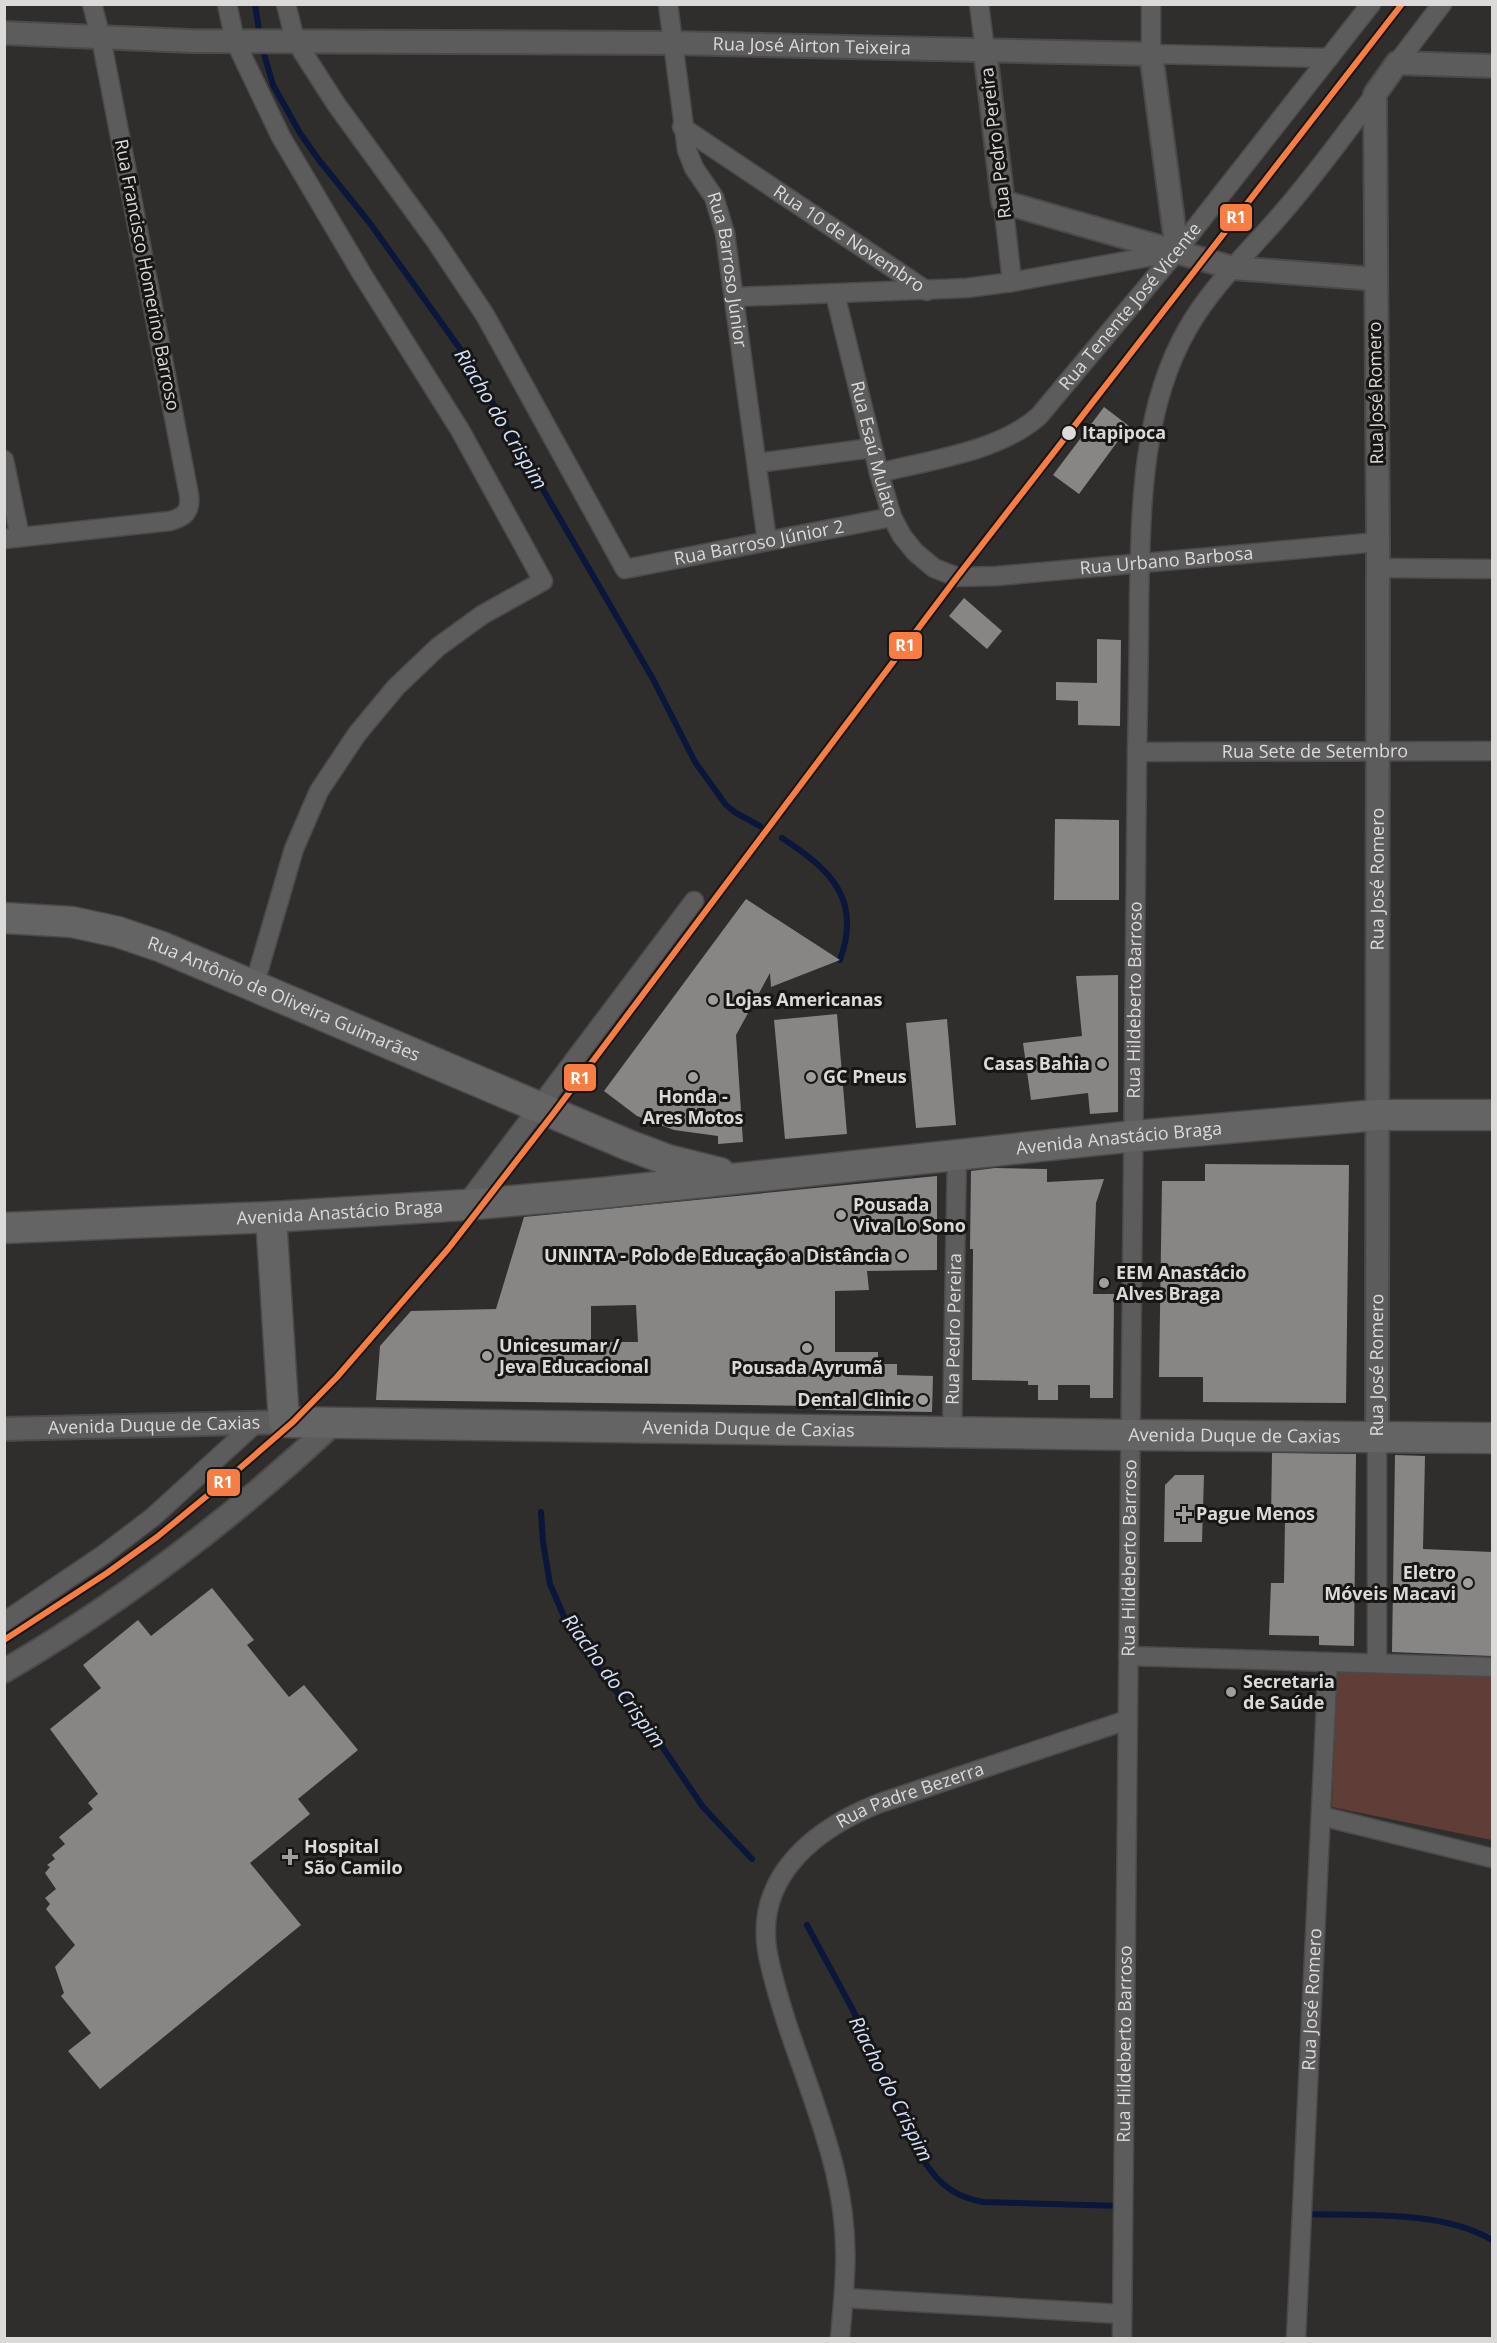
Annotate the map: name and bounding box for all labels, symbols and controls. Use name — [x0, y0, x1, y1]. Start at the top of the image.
street label: Rua José Airton Teixeira — [712, 31, 911, 59]
street label: Rua Pedro Pereira — [974, 66, 1016, 220]
street label: Rua Francisco Homerino Barroso — [110, 137, 186, 413]
street label: Rua 10 de Novembro — [769, 179, 930, 297]
street label: Rua Barroso Júnior — [702, 189, 754, 350]
line badge: R1 — [1219, 203, 1253, 232]
text: R1 — [1226, 206, 1246, 228]
street label: Rua Tenente José Vicente — [1053, 217, 1206, 395]
street label: Rua José Romero — [1362, 321, 1388, 465]
water label: Riacho do Crispim — [449, 343, 554, 494]
street label: Rua Esaú Mulato — [846, 378, 904, 520]
place label: Itapipoca — [1082, 420, 1166, 444]
marker: Itapipoca — [1060, 424, 1078, 442]
street label: Rua Barroso Júnior 2 — [672, 514, 846, 570]
street label: Rua Urbano Barbosa — [1078, 540, 1254, 580]
line badge: R1 — [888, 631, 923, 660]
text: R1 — [895, 634, 915, 656]
street label: Rua Sete de Setembro — [1222, 738, 1408, 763]
street label: Rua José Romero — [1365, 808, 1389, 950]
street label: Rua Hildeberto Barroso — [1121, 901, 1147, 1099]
street label: Rua Antônio de Oliveira Guimarães — [145, 930, 424, 1066]
place label: Lojas Americanas — [725, 987, 883, 1011]
marker: Lojas Americanas — [706, 993, 720, 1007]
place label: Casas Bahia — [983, 1051, 1090, 1075]
marker: Casas Bahia — [1095, 1057, 1109, 1071]
line badge: R1 — [563, 1063, 597, 1092]
place label: GC Pneus — [823, 1064, 907, 1088]
text: R1 — [570, 1067, 590, 1089]
marker: Honda - Ares Motos — [686, 1070, 700, 1084]
marker: GC Pneus — [804, 1070, 818, 1084]
place label: Honda - Ares Motos — [643, 1084, 743, 1129]
street label: Avenida Anastácio Braga — [1015, 1116, 1223, 1160]
place label: Pousada Viva Lo Sono — [853, 1192, 966, 1237]
street label: Avenida Anastácio Braga — [236, 1193, 444, 1229]
marker: Pousada Viva Lo Sono — [834, 1208, 848, 1222]
place label: UNINTA - Polo de Educação a Distância — [544, 1243, 890, 1267]
marker: UNINTA - Polo de Educação a Distância — [895, 1249, 909, 1263]
street label: Rua Pedro Pereira — [940, 1253, 966, 1405]
place label: EEM Anastácio Alves Braga — [1116, 1260, 1246, 1305]
marker: EEM Anastácio Alves Braga — [1097, 1276, 1111, 1290]
street label: Rua José Romero — [1364, 1294, 1388, 1436]
place label: Unicesumar / Jeva Educacional — [497, 1333, 649, 1378]
marker: Pousada Ayrumã — [800, 1341, 814, 1355]
marker: Unicesumar / Jeva Educacional — [480, 1349, 494, 1363]
place label: Pousada Ayrumã — [731, 1355, 883, 1379]
place label: Dental Clinic — [797, 1387, 911, 1411]
marker: Dental Clinic — [916, 1393, 930, 1407]
street label: Avenida Duque de Caxias — [47, 1410, 260, 1439]
street label: Avenida Duque de Caxias — [642, 1415, 855, 1442]
street label: Avenida Duque de Caxias — [1128, 1422, 1341, 1448]
street label: Rua Hildeberto Barroso — [1115, 1459, 1141, 1657]
line badge: R1 — [206, 1468, 241, 1497]
text: R1 — [213, 1471, 233, 1493]
place label: Pague Menos — [1196, 1501, 1315, 1525]
marker: Pague Menos — [1177, 1507, 1191, 1521]
place label: Eletro Móveis Macavi — [1324, 1560, 1456, 1605]
marker: Eletro Móveis Macavi — [1461, 1576, 1475, 1590]
water label: Riacho do Crispim — [556, 1608, 672, 1753]
place label: Secretaria de Saúde — [1243, 1669, 1335, 1714]
marker: Secretaria de Saúde — [1224, 1685, 1238, 1699]
street label: Rua Padre Bezerra — [831, 1756, 987, 1833]
place label: Hospital São Camilo — [304, 1834, 403, 1879]
marker: Hospital São Camilo — [281, 1848, 299, 1866]
street label: Rua José Romero — [1296, 1927, 1326, 2071]
street label: Rua Hildeberto Barroso — [1111, 1945, 1137, 2143]
water label: Riacho do Crispim — [843, 2011, 940, 2166]

